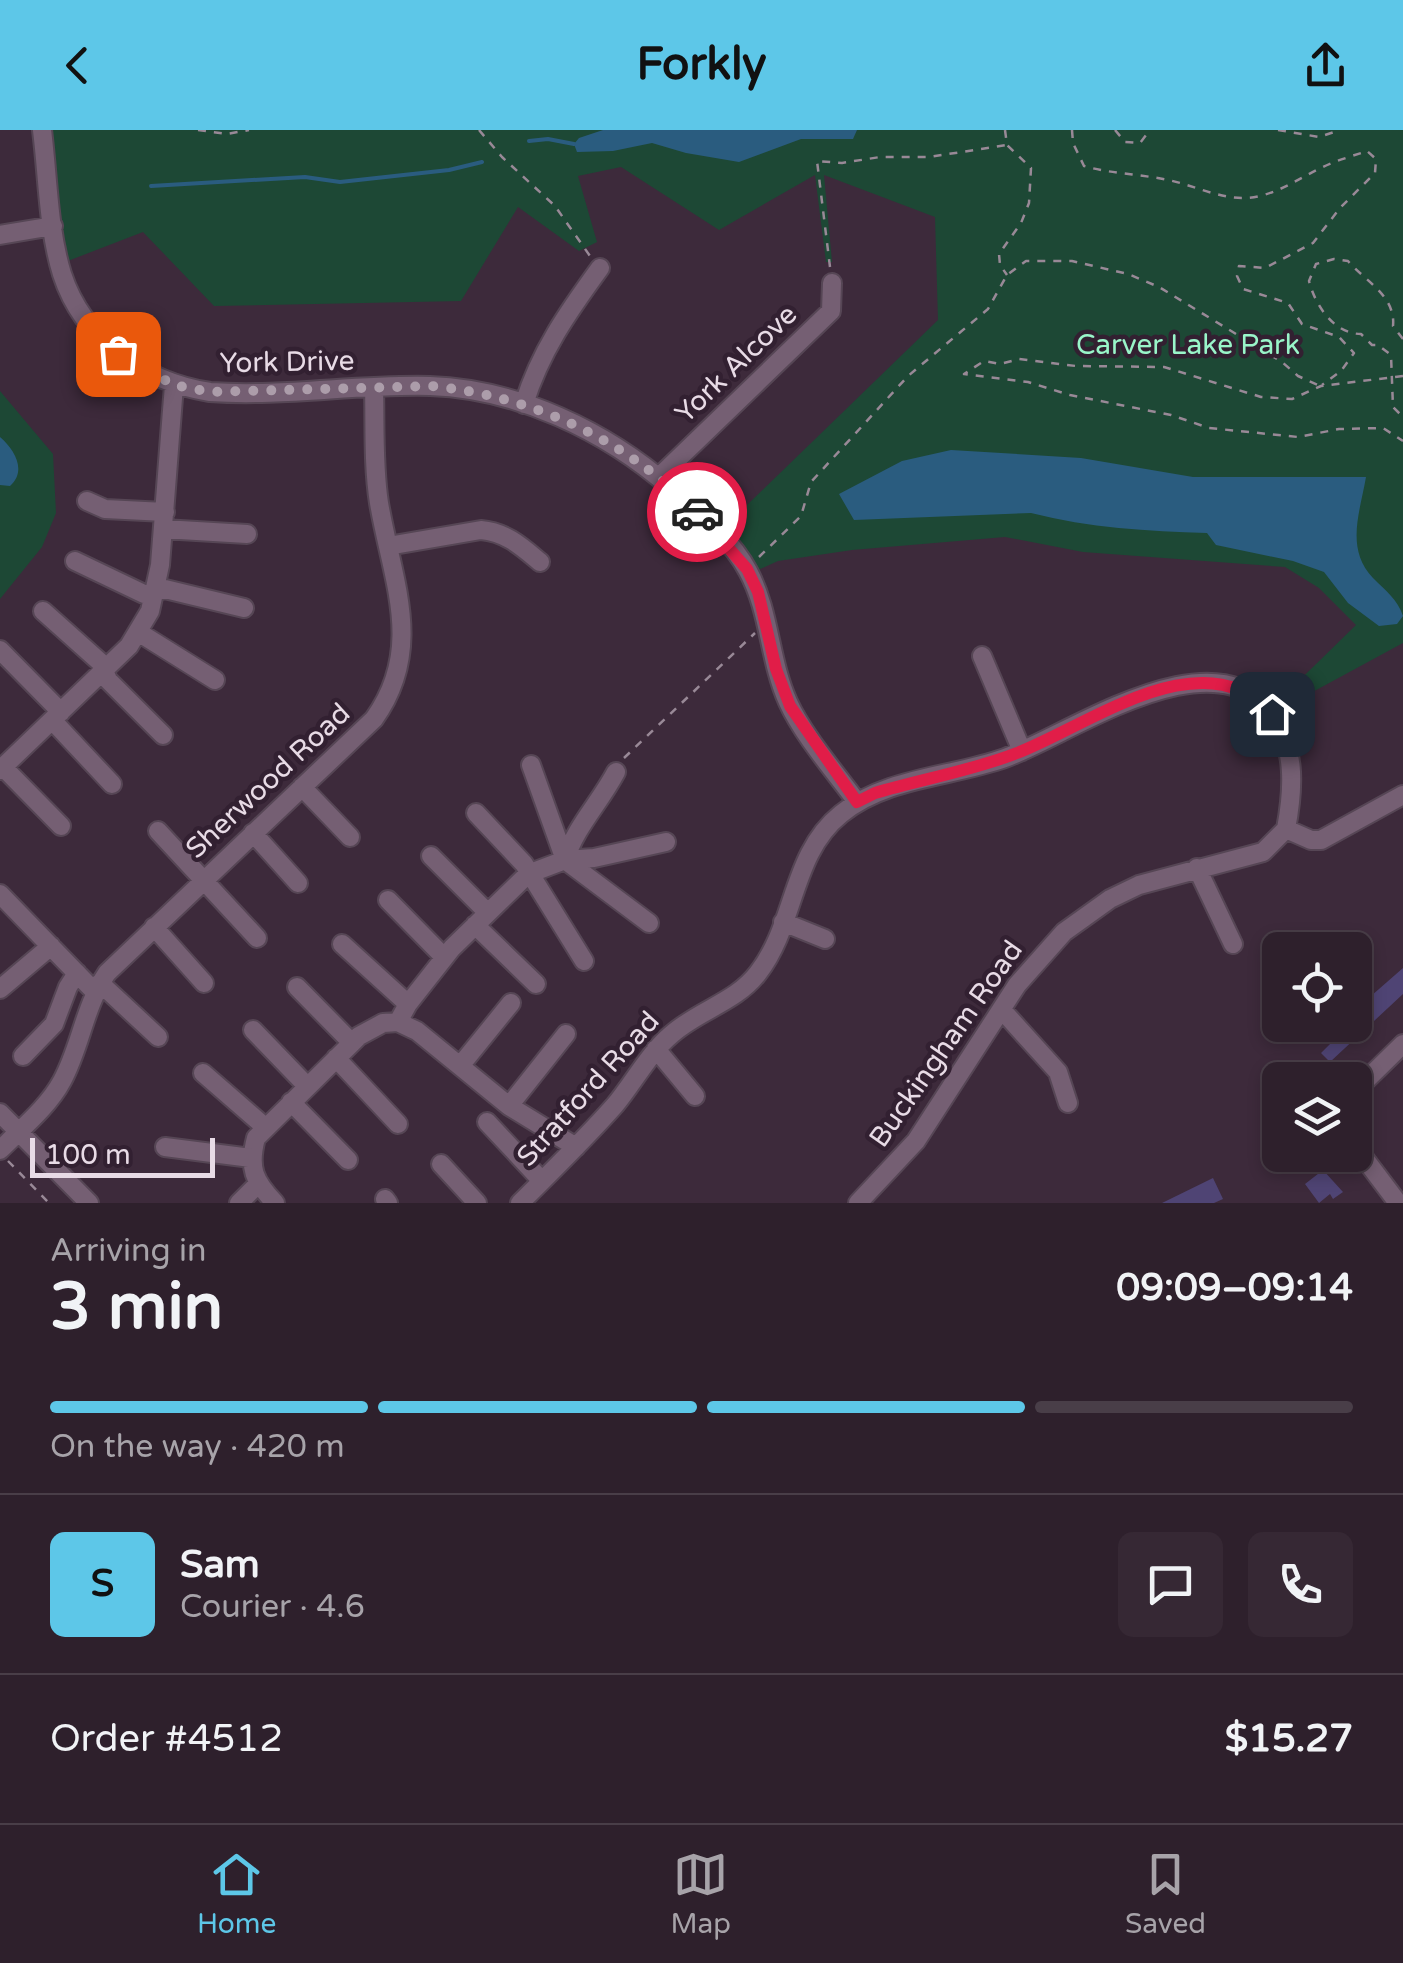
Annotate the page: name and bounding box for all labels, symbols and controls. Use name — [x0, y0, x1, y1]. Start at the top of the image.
icon: back — [50, 38, 105, 93]
text: Forkly — [636, 38, 767, 92]
icon: share — [1298, 38, 1353, 93]
street label: York Alcove — [668, 298, 804, 430]
pin — [76, 312, 161, 397]
icon: bag — [91, 327, 146, 382]
park label: Carver Lake Park — [1076, 328, 1300, 362]
street label: York Drive — [219, 344, 355, 380]
courier — [647, 462, 747, 562]
icon: car — [670, 485, 725, 540]
pin — [1230, 672, 1315, 757]
icon: home — [1245, 687, 1300, 742]
street label: Sherwood Road — [179, 696, 357, 866]
map controls — [1262, 932, 1372, 1172]
button: locate — [1262, 932, 1372, 1042]
street label: Buckingham Road — [862, 934, 1030, 1154]
street label: Stratford Road — [510, 1005, 666, 1173]
button: layers — [1262, 1062, 1372, 1172]
scale bar — [30, 1133, 215, 1178]
text: 100 m — [45, 1138, 131, 1172]
text: Arriving in — [50, 1232, 207, 1270]
text: 09:09–09:14 — [1116, 1265, 1353, 1311]
text: 3 min — [50, 1268, 223, 1347]
text: On the way · 420 m — [50, 1428, 345, 1466]
button: chat — [1118, 1532, 1223, 1637]
button: phone — [1248, 1532, 1353, 1637]
text: Sam — [180, 1542, 260, 1588]
text: S — [91, 1561, 114, 1607]
text: Courier · 4.6 — [180, 1588, 365, 1626]
text: Order #4512 — [50, 1716, 283, 1762]
text: $15.27 — [1225, 1716, 1353, 1762]
tab: Home — [197, 1847, 276, 1941]
tab: Map — [670, 1847, 731, 1941]
tab: Saved — [1125, 1847, 1206, 1941]

